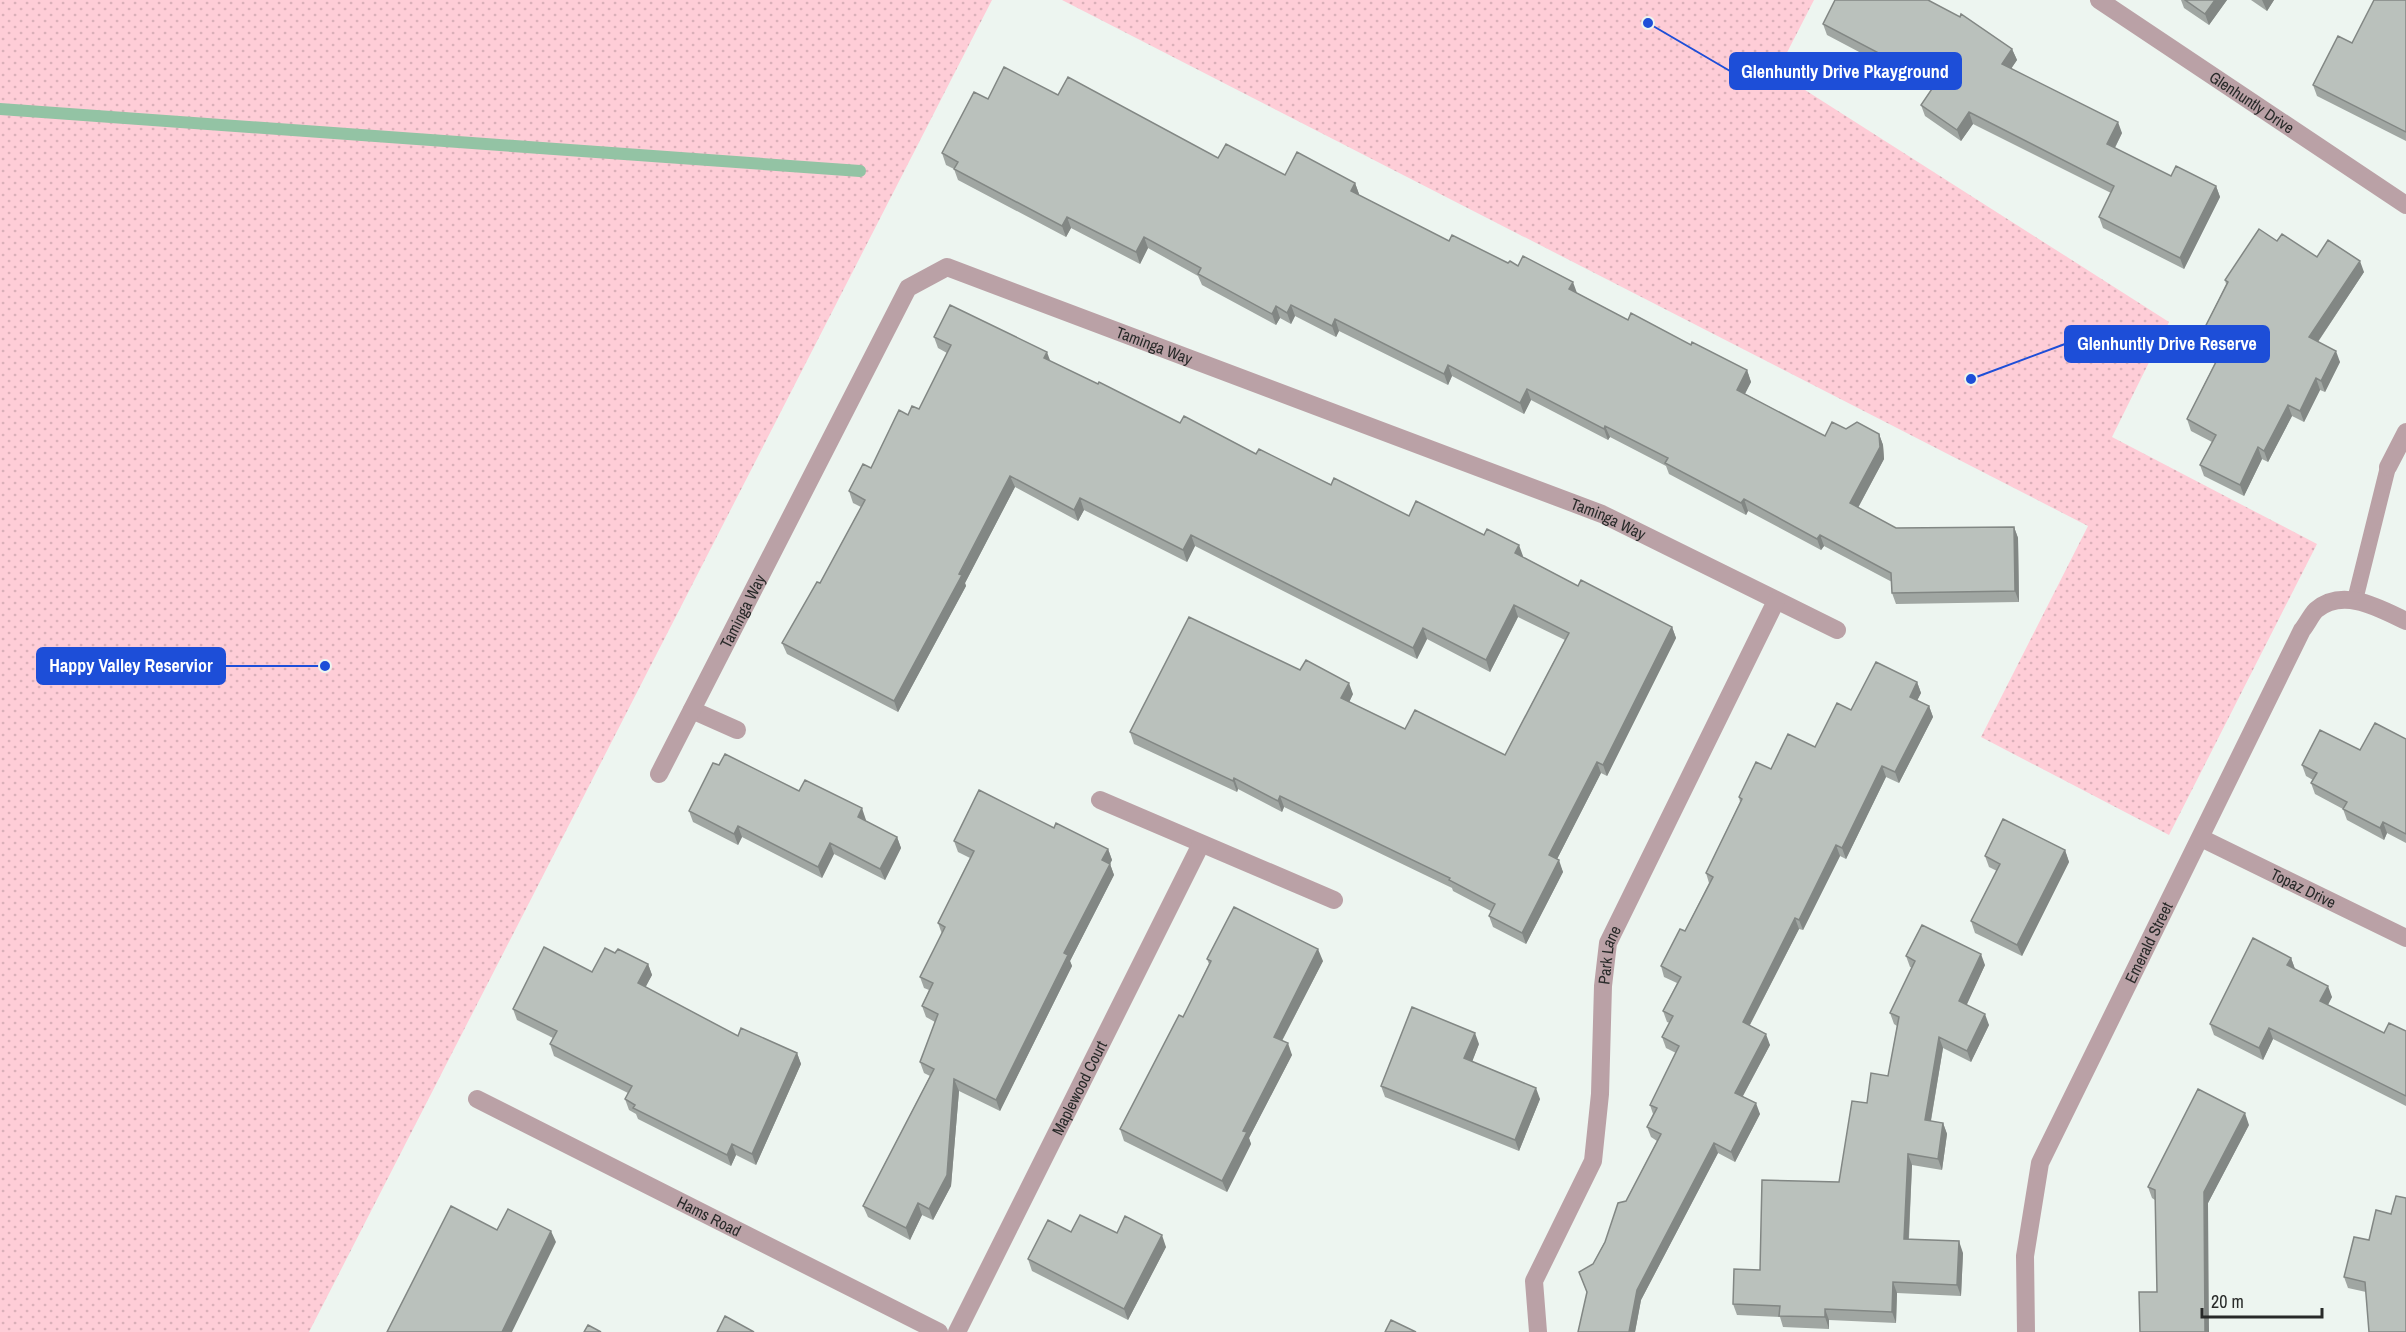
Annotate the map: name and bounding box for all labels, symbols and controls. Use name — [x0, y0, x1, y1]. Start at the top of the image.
callout: Glenhuntly Drive Pkayground — [1730, 53, 1961, 89]
text: Glenhuntly Drive Pkayground — [1741, 59, 1949, 84]
street label: Glenhuntly Drive — [2205, 66, 2299, 138]
street label: Taminga Way — [1113, 321, 1196, 370]
callout: Glenhuntly Drive Reserve — [2065, 326, 2269, 362]
text: Glenhuntly Drive Reserve — [2077, 331, 2257, 356]
street label: Taminga Way — [1568, 492, 1650, 545]
street label: Taminga Way — [714, 570, 771, 652]
callout: Happy Valley Reservior — [37, 648, 225, 684]
text: Happy Valley Reservior — [49, 653, 213, 678]
street label: Topaz Drive — [2267, 863, 2340, 913]
street label: Emerald Street — [2119, 898, 2178, 987]
street label: Park Lane — [1592, 922, 1626, 985]
street label: Maplewood Court — [1046, 1037, 1112, 1139]
street label: Hams Road — [673, 1191, 745, 1242]
scale bar — [2202, 1281, 2322, 1319]
text: 20 m — [2211, 1289, 2244, 1314]

